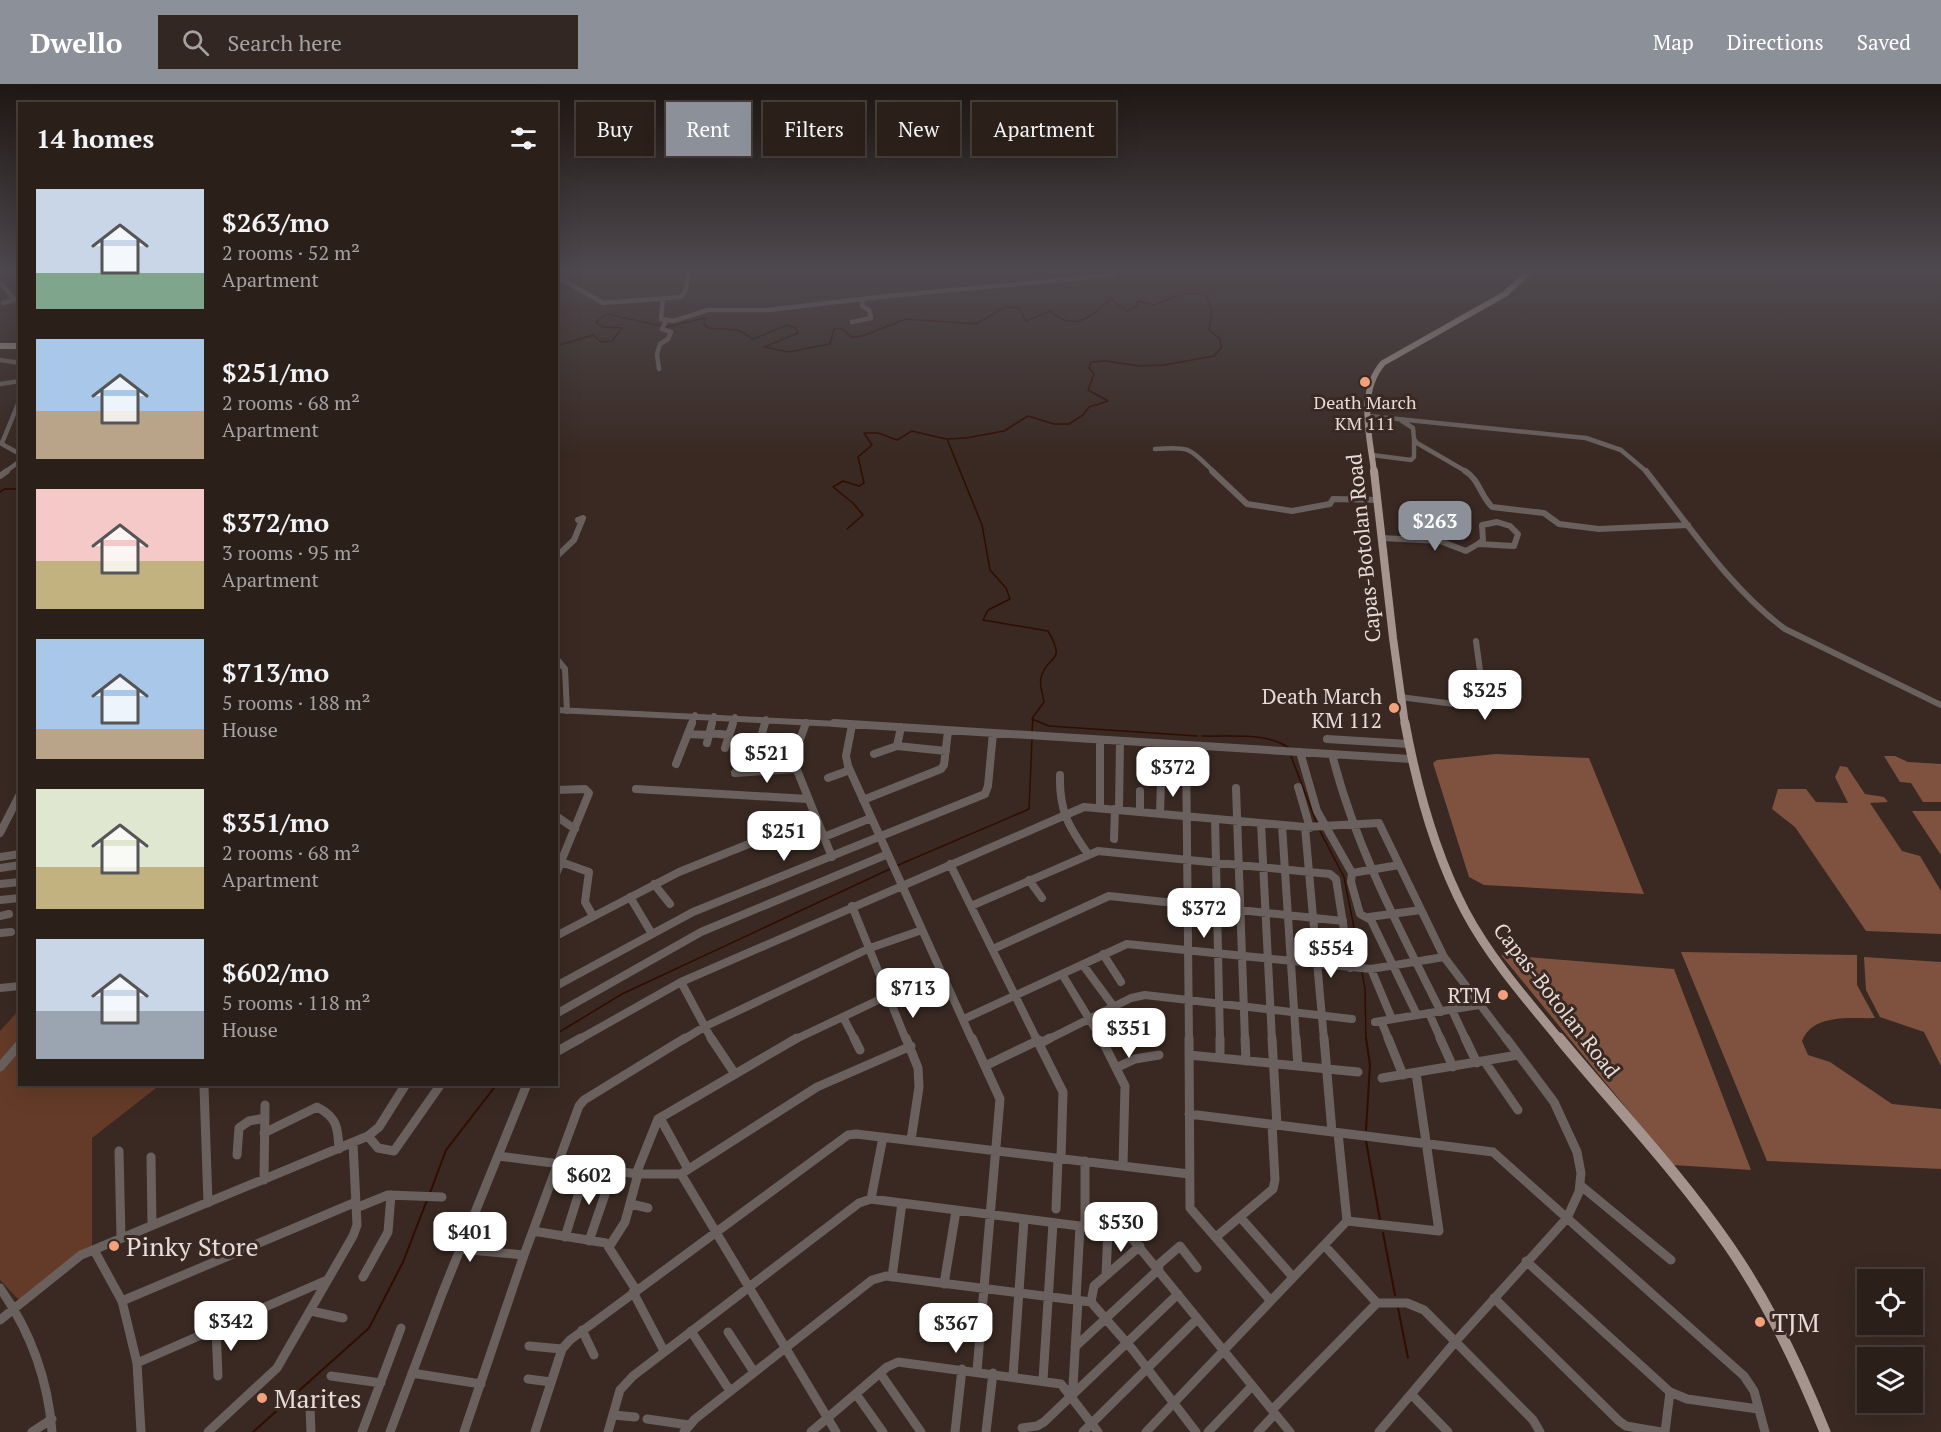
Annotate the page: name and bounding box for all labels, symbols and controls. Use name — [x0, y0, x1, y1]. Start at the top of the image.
search box — [158, 15, 578, 69]
text: Dwello — [30, 24, 122, 61]
icon: search — [179, 26, 212, 59]
text: Search here — [227, 28, 342, 57]
text: Map — [1653, 28, 1694, 56]
text: Directions — [1727, 28, 1824, 56]
text: Saved — [1857, 28, 1911, 56]
chip: Buy — [576, 102, 654, 156]
chip: Rent — [666, 102, 751, 156]
chip: Filters — [763, 102, 865, 156]
chip: New — [877, 102, 960, 156]
chip: Apartment — [972, 102, 1116, 156]
text: 14 homes — [36, 121, 154, 155]
icon: filters — [507, 122, 540, 155]
text: $263/mo — [222, 205, 329, 239]
icon: home — [84, 213, 156, 285]
text: 2 rooms · 52 m² — [222, 239, 360, 266]
text: Apartment — [222, 266, 319, 293]
text: $251/mo — [222, 355, 329, 389]
icon: home — [84, 363, 156, 435]
marker: Death March KM 111 — [1358, 375, 1372, 389]
text: 2 rooms · 68 m² — [222, 389, 360, 416]
place label: Death March KM 111 — [1313, 390, 1417, 435]
text: Apartment — [222, 416, 319, 443]
street label: Capas-Botolan Road — [1339, 452, 1387, 644]
pin: $263 — [1399, 501, 1471, 552]
text: $372/mo — [222, 505, 329, 539]
text: $263 — [1412, 507, 1458, 534]
icon: home — [84, 513, 156, 585]
text: 3 rooms · 95 m² — [222, 539, 360, 566]
text: Apartment — [222, 566, 319, 593]
text: $713/mo — [222, 655, 329, 689]
icon: home — [84, 663, 156, 735]
pin: $325 — [1449, 670, 1521, 721]
text: $325 — [1462, 676, 1508, 703]
place label: Death March KM 112 — [1262, 682, 1382, 734]
text: 5 rooms · 188 m² — [222, 689, 370, 716]
marker: Death March KM 112 — [1387, 701, 1401, 715]
text: House — [222, 716, 278, 743]
pin: $521 — [731, 733, 803, 784]
text: $521 — [744, 739, 790, 766]
pin: $372 — [1137, 747, 1209, 798]
text: $372 — [1150, 753, 1196, 780]
text: $351/mo — [222, 805, 329, 839]
pin: $251 — [748, 811, 820, 862]
icon: home — [84, 813, 156, 885]
text: $251 — [761, 817, 807, 844]
text: 2 rooms · 68 m² — [222, 839, 360, 866]
text: Apartment — [222, 866, 319, 893]
pin: $372 — [1168, 888, 1240, 939]
text: $372 — [1181, 894, 1227, 921]
street label: Capas-Botolan Road — [1488, 917, 1627, 1084]
pin: $554 — [1295, 928, 1367, 979]
text: $554 — [1308, 934, 1354, 961]
text: $602/mo — [222, 955, 329, 989]
icon: home — [84, 963, 156, 1035]
pin: $713 — [877, 968, 949, 1019]
text: $713 — [890, 974, 936, 1001]
place label: RTM — [1447, 981, 1491, 1009]
marker: RTM — [1496, 988, 1510, 1002]
text: 5 rooms · 118 m² — [222, 989, 370, 1016]
pin: $351 — [1093, 1008, 1165, 1059]
text: $351 — [1106, 1014, 1152, 1041]
text: House — [222, 1016, 278, 1043]
pin: $602 — [553, 1155, 625, 1206]
text: $602 — [566, 1161, 612, 1188]
pin: $530 — [1085, 1202, 1157, 1253]
text: $530 — [1098, 1208, 1144, 1235]
pin: $401 — [434, 1212, 506, 1263]
text: $401 — [447, 1218, 493, 1245]
place label: Pinky Store — [126, 1229, 259, 1263]
marker: Pinky Store — [107, 1239, 121, 1253]
map controls — [1857, 1269, 1923, 1413]
button: locate — [1857, 1269, 1923, 1335]
pin: $342 — [195, 1301, 267, 1352]
pin: $367 — [920, 1303, 992, 1354]
place label: TJM — [1772, 1305, 1820, 1339]
text: $342 — [208, 1307, 254, 1334]
text: $367 — [933, 1309, 979, 1336]
marker: TJM — [1753, 1315, 1767, 1329]
button: layers — [1857, 1347, 1923, 1413]
place label: Marites — [274, 1381, 361, 1415]
marker: Marites — [255, 1391, 269, 1405]

